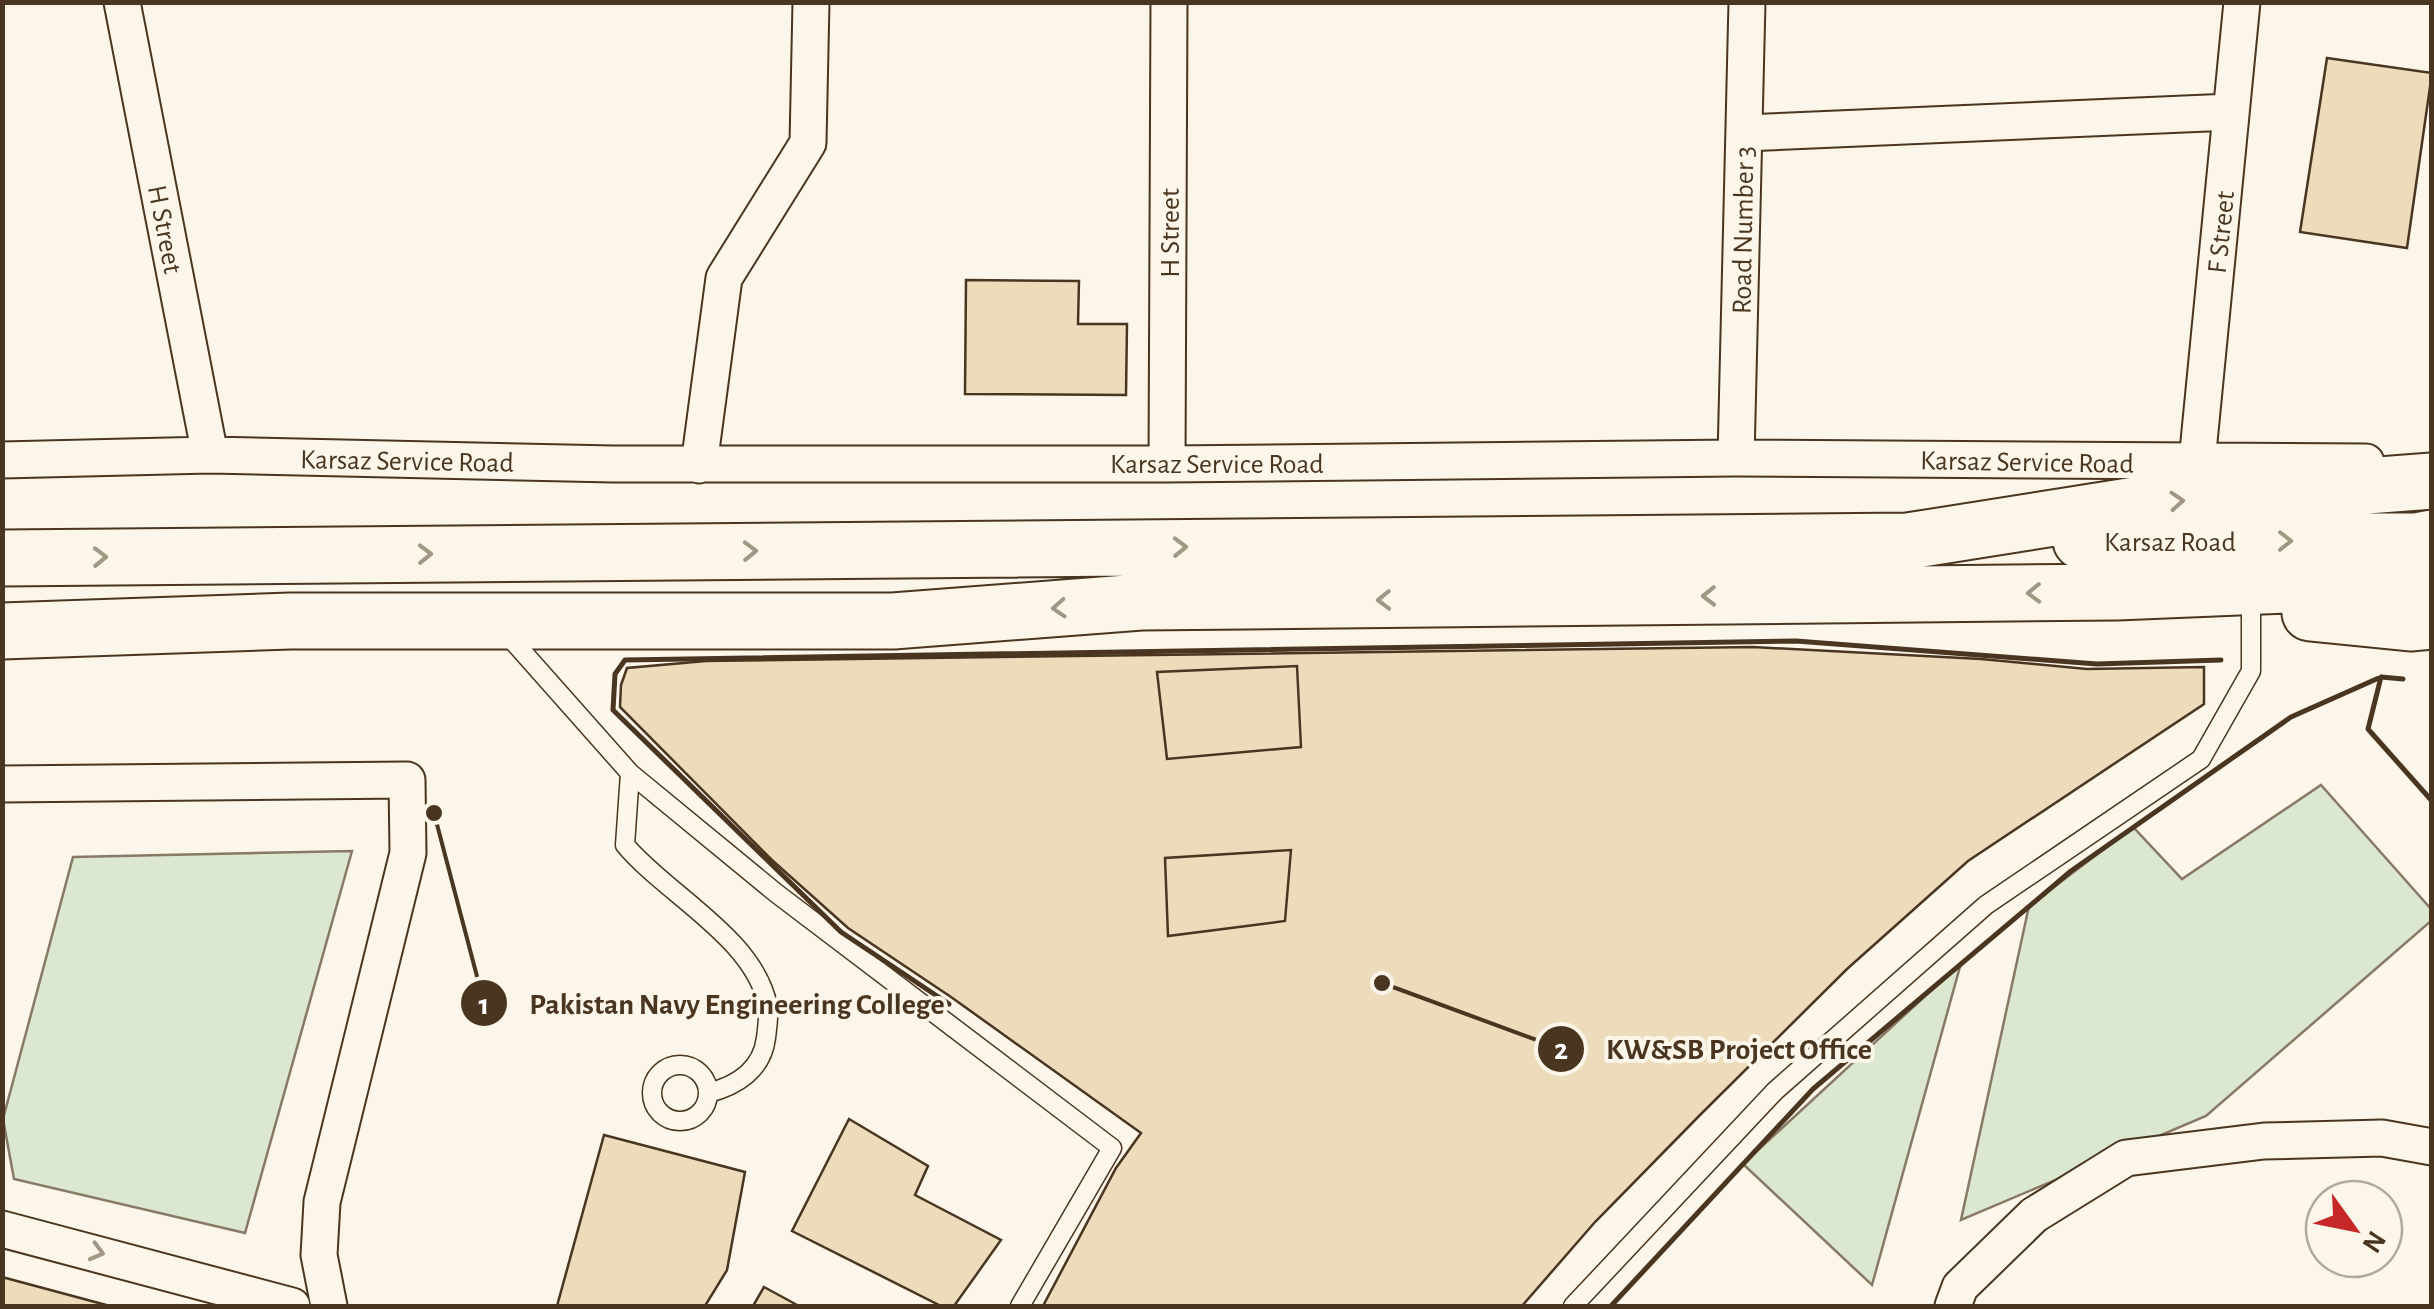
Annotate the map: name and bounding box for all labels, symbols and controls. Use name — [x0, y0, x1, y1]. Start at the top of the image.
street label: Road Number 3 — [1729, 146, 1759, 314]
street label: H Street — [142, 183, 186, 276]
street label: H Street — [1157, 188, 1185, 278]
street label: F Street — [2204, 190, 2240, 275]
street label: Karsaz Service Road — [300, 446, 514, 478]
street label: Karsaz Service Road — [1920, 447, 2134, 479]
street label: Karsaz Service Road — [1110, 451, 1324, 479]
one-way arrow — [2170, 490, 2186, 512]
street label: Karsaz Road — [2104, 529, 2236, 557]
one-way arrow — [2278, 530, 2294, 552]
one-way arrow — [1172, 536, 1188, 558]
one-way arrow — [742, 540, 758, 562]
one-way arrow — [418, 543, 433, 565]
one-way arrow — [92, 546, 108, 568]
one-way arrow — [2025, 582, 2040, 604]
one-way arrow — [1700, 586, 1716, 607]
one-way arrow — [1375, 589, 1390, 611]
one-way arrow — [1050, 597, 1066, 619]
callout: Pakistan Navy Engineering College — [459, 973, 964, 1033]
text: 1 — [479, 990, 489, 1020]
text: Pakistan Navy Engineering College — [529, 990, 945, 1020]
callout: KW&SB Project Office — [1536, 1019, 1893, 1079]
text: 2 — [1554, 1035, 1568, 1065]
text: KW&SB Project Office — [1606, 1035, 1872, 1065]
north arrow — [2304, 1179, 2404, 1279]
text: N — [2356, 1226, 2390, 1257]
one-way arrow — [88, 1241, 105, 1262]

